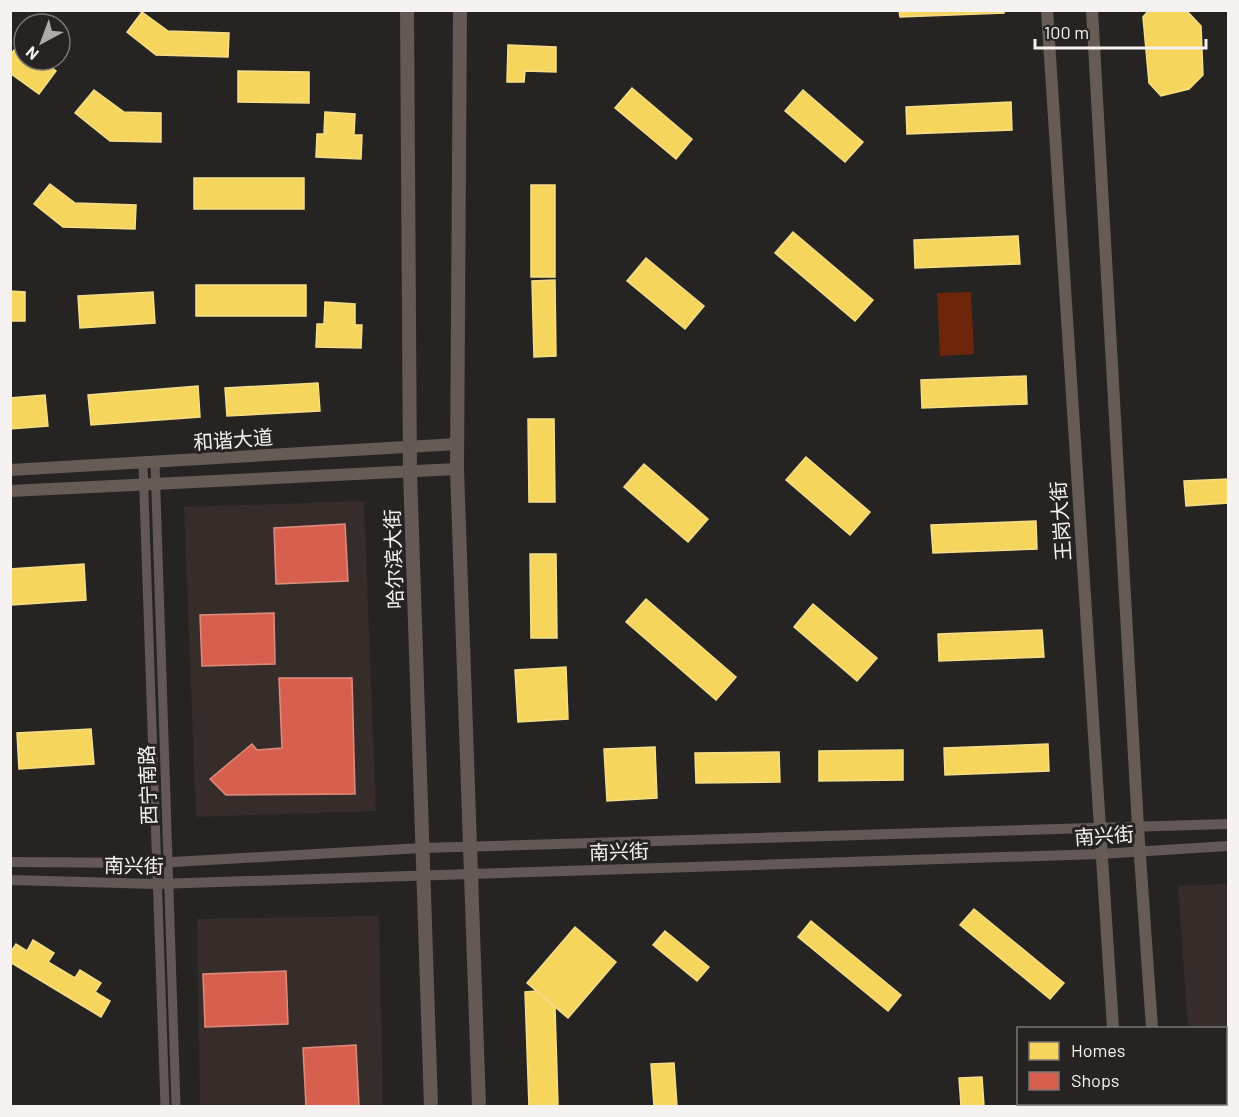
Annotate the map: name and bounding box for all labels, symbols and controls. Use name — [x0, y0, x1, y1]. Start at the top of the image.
north arrow — [12, 12, 72, 72]
scale bar — [1035, 12, 1206, 50]
text: 100 m — [1044, 21, 1089, 43]
text: N — [22, 43, 42, 64]
street label: 和谐大道 — [192, 424, 274, 454]
street label: 王岗大街 — [1045, 480, 1075, 562]
street label: 哈尔滨大街 — [379, 509, 407, 609]
street label: 西宁南路 — [134, 745, 160, 825]
street label: 南兴街 — [1073, 821, 1135, 849]
street label: 南兴街 — [589, 838, 649, 864]
street label: 南兴街 — [104, 852, 164, 878]
legend — [1017, 1027, 1227, 1105]
text: Homes — [1071, 1039, 1125, 1061]
text: Shops — [1071, 1069, 1120, 1091]

